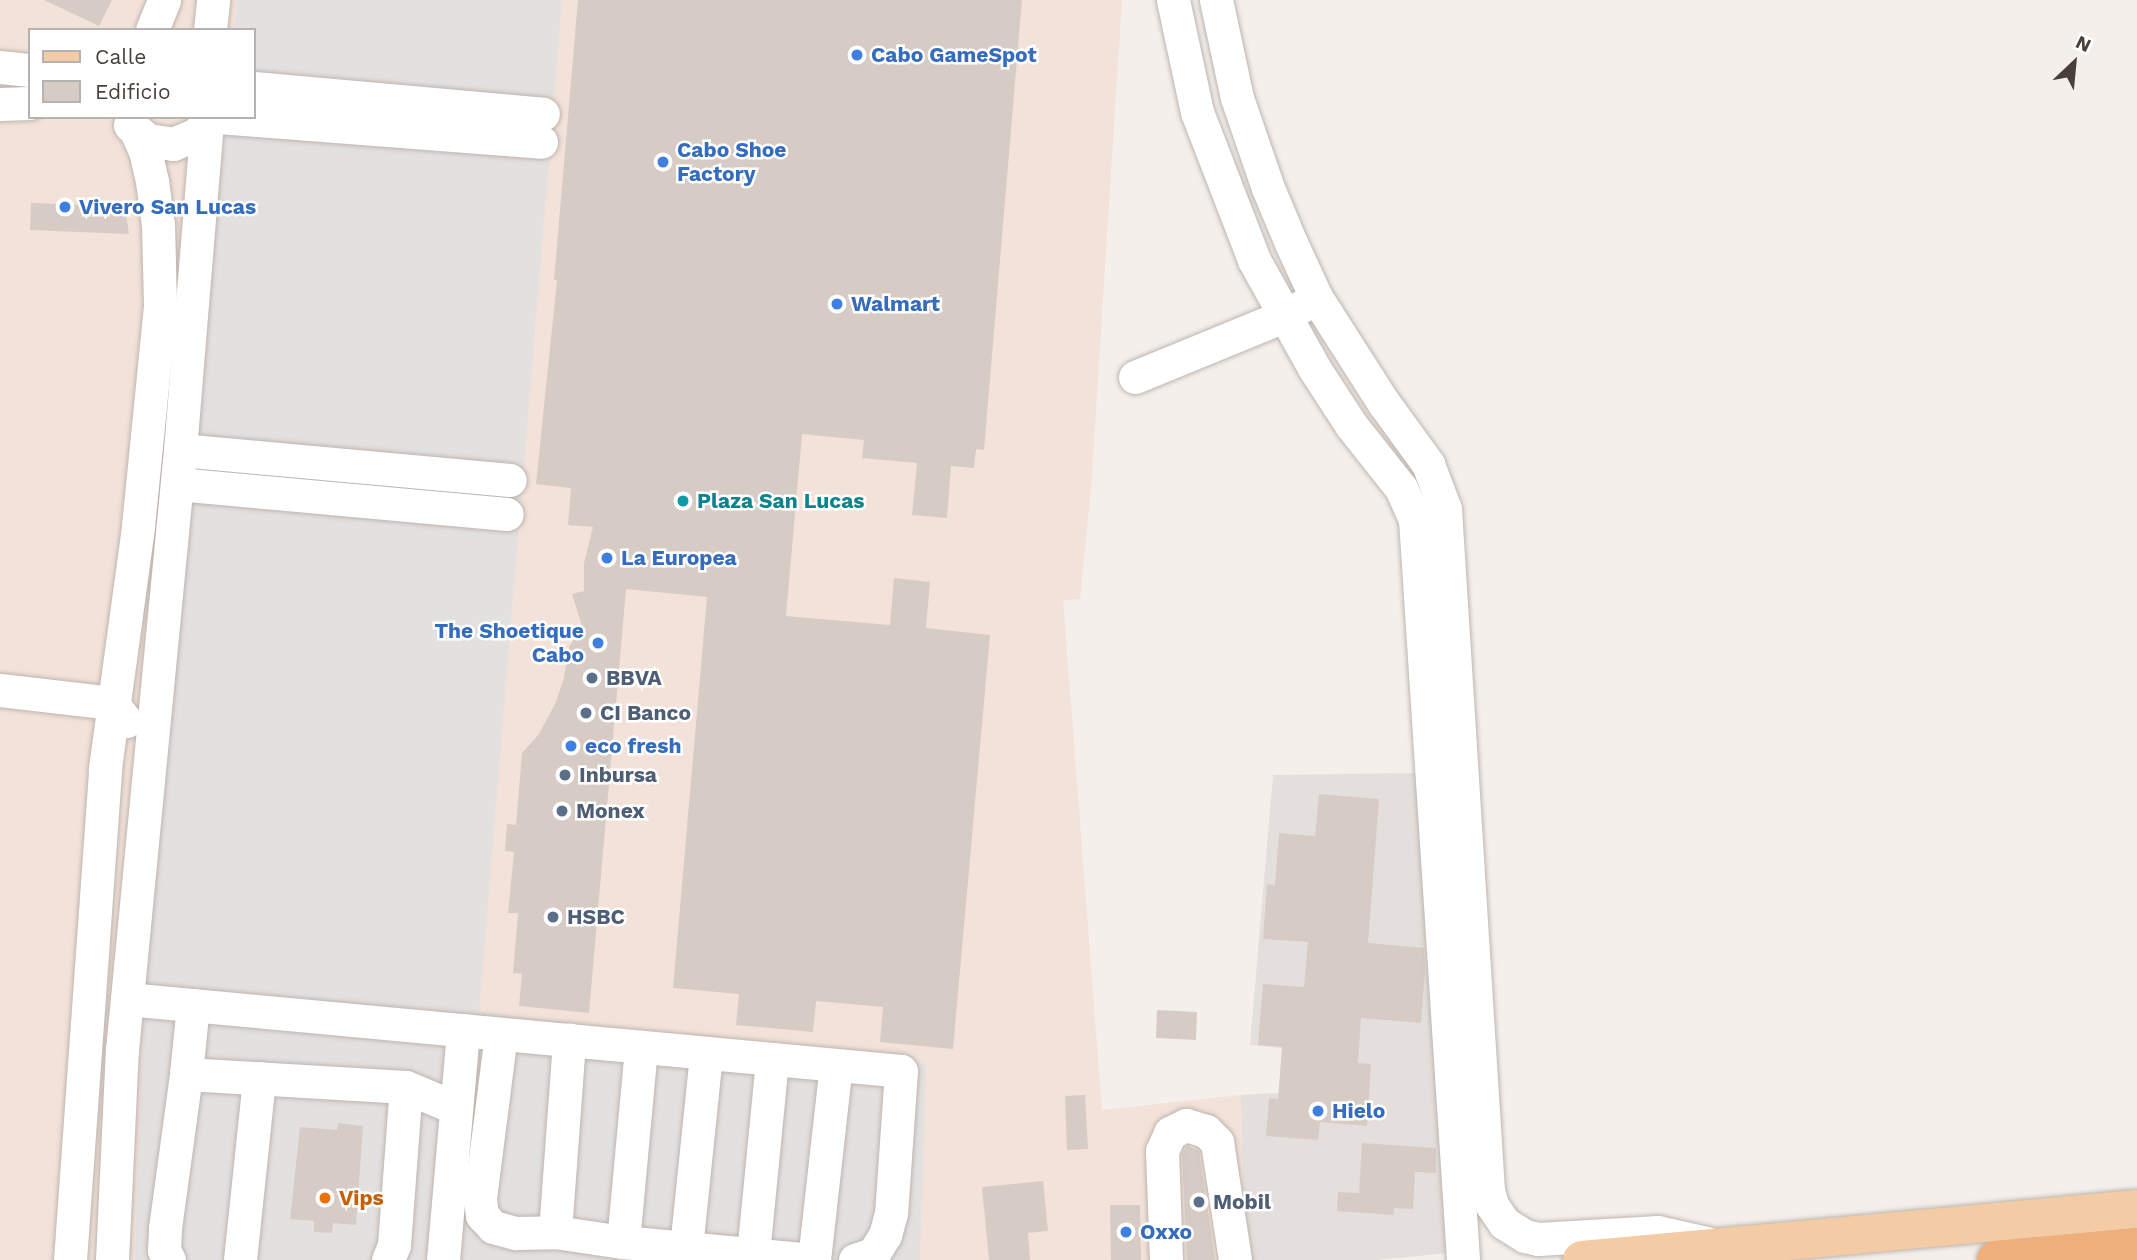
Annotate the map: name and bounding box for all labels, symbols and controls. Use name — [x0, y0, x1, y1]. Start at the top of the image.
legend — [28, 28, 256, 119]
north arrow — [2039, 28, 2109, 98]
text: N — [2072, 30, 2095, 57]
place label: Cabo GameSpot — [871, 42, 1037, 68]
text: Calle — [95, 44, 146, 69]
marker: Cabo GameSpot — [849, 47, 865, 63]
text: Edificio — [95, 79, 171, 104]
place label: Cabo Shoe Factory — [677, 137, 787, 187]
marker: Cabo Shoe Factory — [655, 154, 671, 170]
place label: Vivero San Lucas — [79, 194, 256, 220]
marker: Vivero San Lucas — [57, 199, 73, 215]
place label: Walmart — [851, 291, 940, 317]
marker: Walmart — [829, 296, 845, 312]
place label: Plaza San Lucas — [697, 488, 865, 514]
marker: Plaza San Lucas — [675, 493, 691, 509]
place label: La Europea — [621, 545, 737, 571]
marker: La Europea — [599, 550, 615, 566]
place label: The Shoetique Cabo — [434, 618, 584, 668]
marker: The Shoetique Cabo — [590, 635, 606, 651]
place label: BBVA — [606, 665, 662, 691]
marker: BBVA — [584, 670, 600, 686]
place label: CI Banco — [600, 700, 691, 726]
marker: CI Banco — [578, 705, 594, 721]
place label: eco fresh — [585, 733, 682, 759]
marker: eco fresh — [563, 738, 579, 754]
place label: Inbursa — [579, 762, 657, 788]
marker: Inbursa — [557, 767, 573, 783]
place label: Monex — [576, 798, 645, 824]
marker: Monex — [554, 803, 570, 819]
place label: HSBC — [567, 904, 625, 930]
marker: HSBC — [545, 909, 561, 925]
place label: Hielo — [1332, 1098, 1385, 1124]
marker: Hielo — [1310, 1103, 1326, 1119]
place label: Vips — [339, 1185, 384, 1211]
place label: Mobil — [1213, 1189, 1271, 1215]
marker: Vips — [317, 1190, 333, 1206]
marker: Mobil — [1191, 1194, 1207, 1210]
place label: Oxxo — [1140, 1219, 1192, 1245]
marker: Oxxo — [1118, 1224, 1134, 1240]

